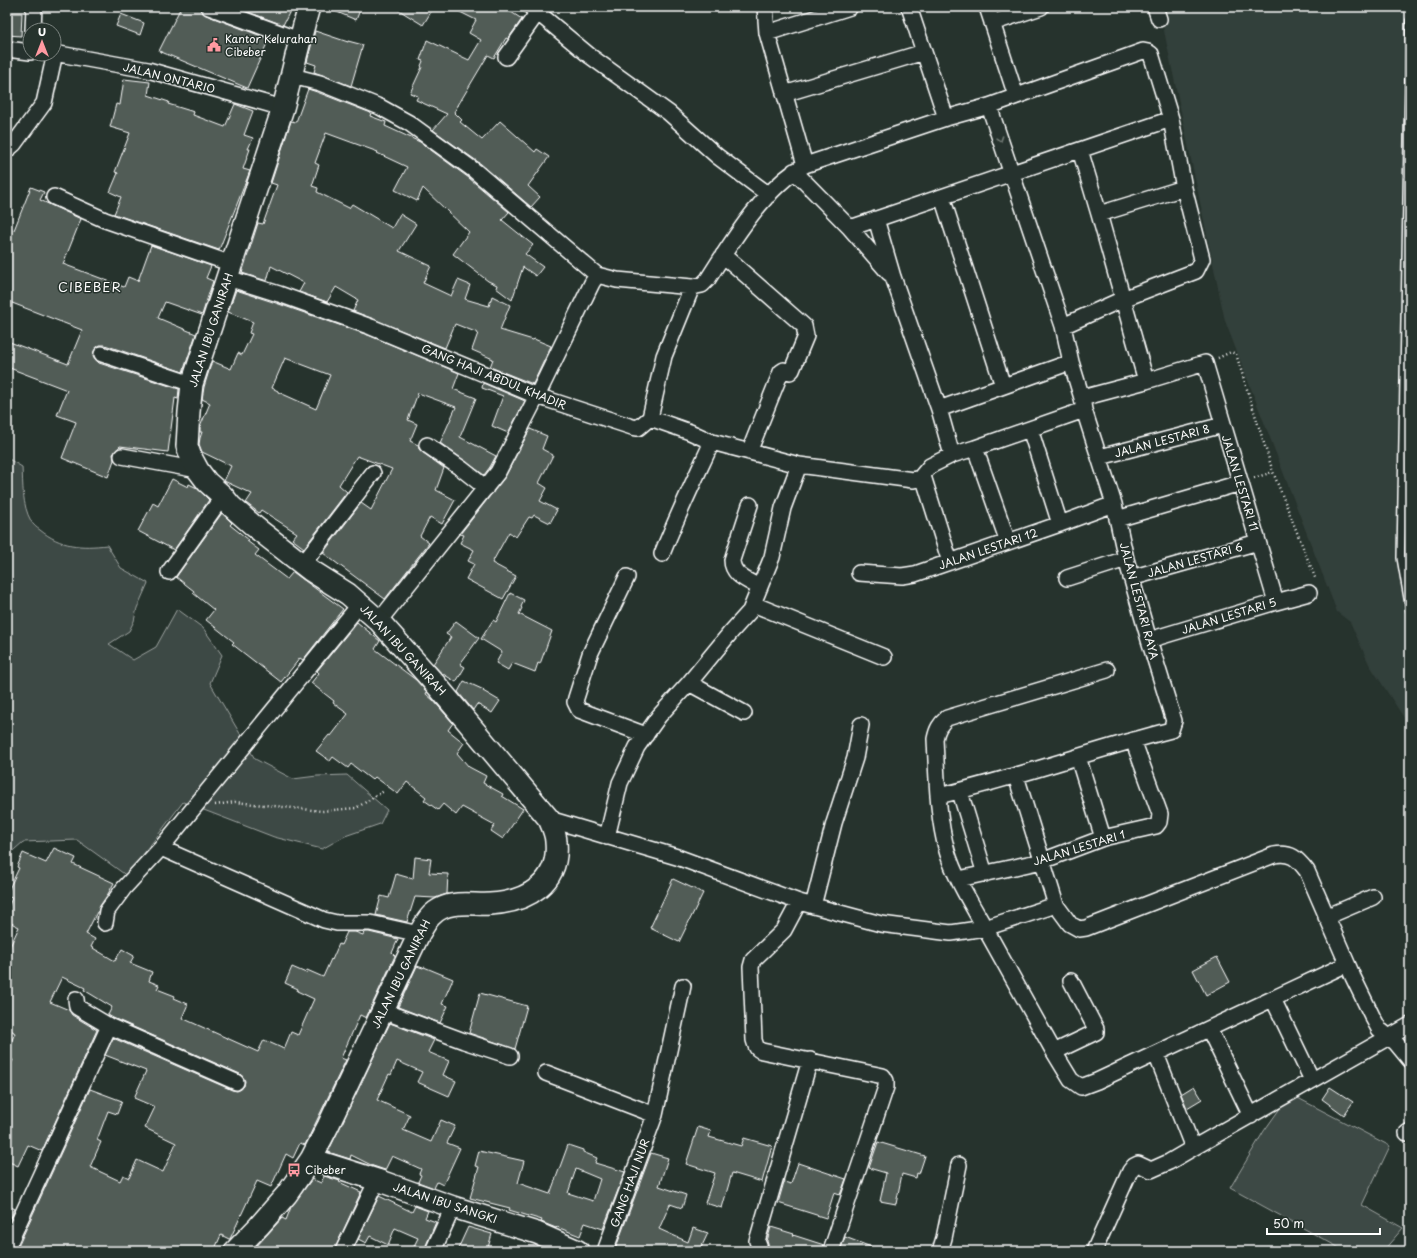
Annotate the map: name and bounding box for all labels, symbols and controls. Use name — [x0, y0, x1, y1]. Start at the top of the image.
north arrow — [22, 22, 62, 62]
text: U — [38, 23, 46, 40]
place label: Kantor Kelurahan Cibeber — [225, 30, 317, 60]
public building icon: Kantor Kelurahan Cibeber — [206, 37, 222, 53]
street label: JALAN ONTARIO — [121, 58, 217, 97]
one-way arrow — [995, 136, 1004, 143]
street label: JALAN IBU GANIRAH — [184, 270, 237, 389]
district label: CIBEBER — [58, 277, 122, 296]
street label: GANG HAJI ABDUL KHADIR — [419, 340, 569, 414]
street label: JALAN LESTARI 8 — [1112, 420, 1211, 461]
street label: JALAN LESTARI 11 — [1218, 433, 1263, 533]
street label: JALAN LESTARI 12 — [936, 524, 1040, 573]
street label: JALAN LESTARI 6 — [1145, 538, 1245, 581]
street label: JALAN LESTARI RAYA — [1116, 540, 1163, 661]
street label: JALAN LESTARI 5 — [1179, 593, 1278, 638]
street label: JALAN IBU GANIRAH — [356, 600, 450, 699]
street label: JALAN LESTARI 1 — [1031, 825, 1127, 870]
street label: JALAN IBU GANIRAH — [367, 916, 434, 1031]
street label: GANG HAJI NUR — [606, 1136, 654, 1230]
place label: Cibeber — [305, 1161, 347, 1178]
bus stop icon: Cibeber — [286, 1162, 302, 1178]
street label: JALAN IBU SANGKI — [391, 1178, 499, 1227]
scale bar — [1267, 1210, 1380, 1236]
text: 50 m — [1273, 1214, 1304, 1232]

